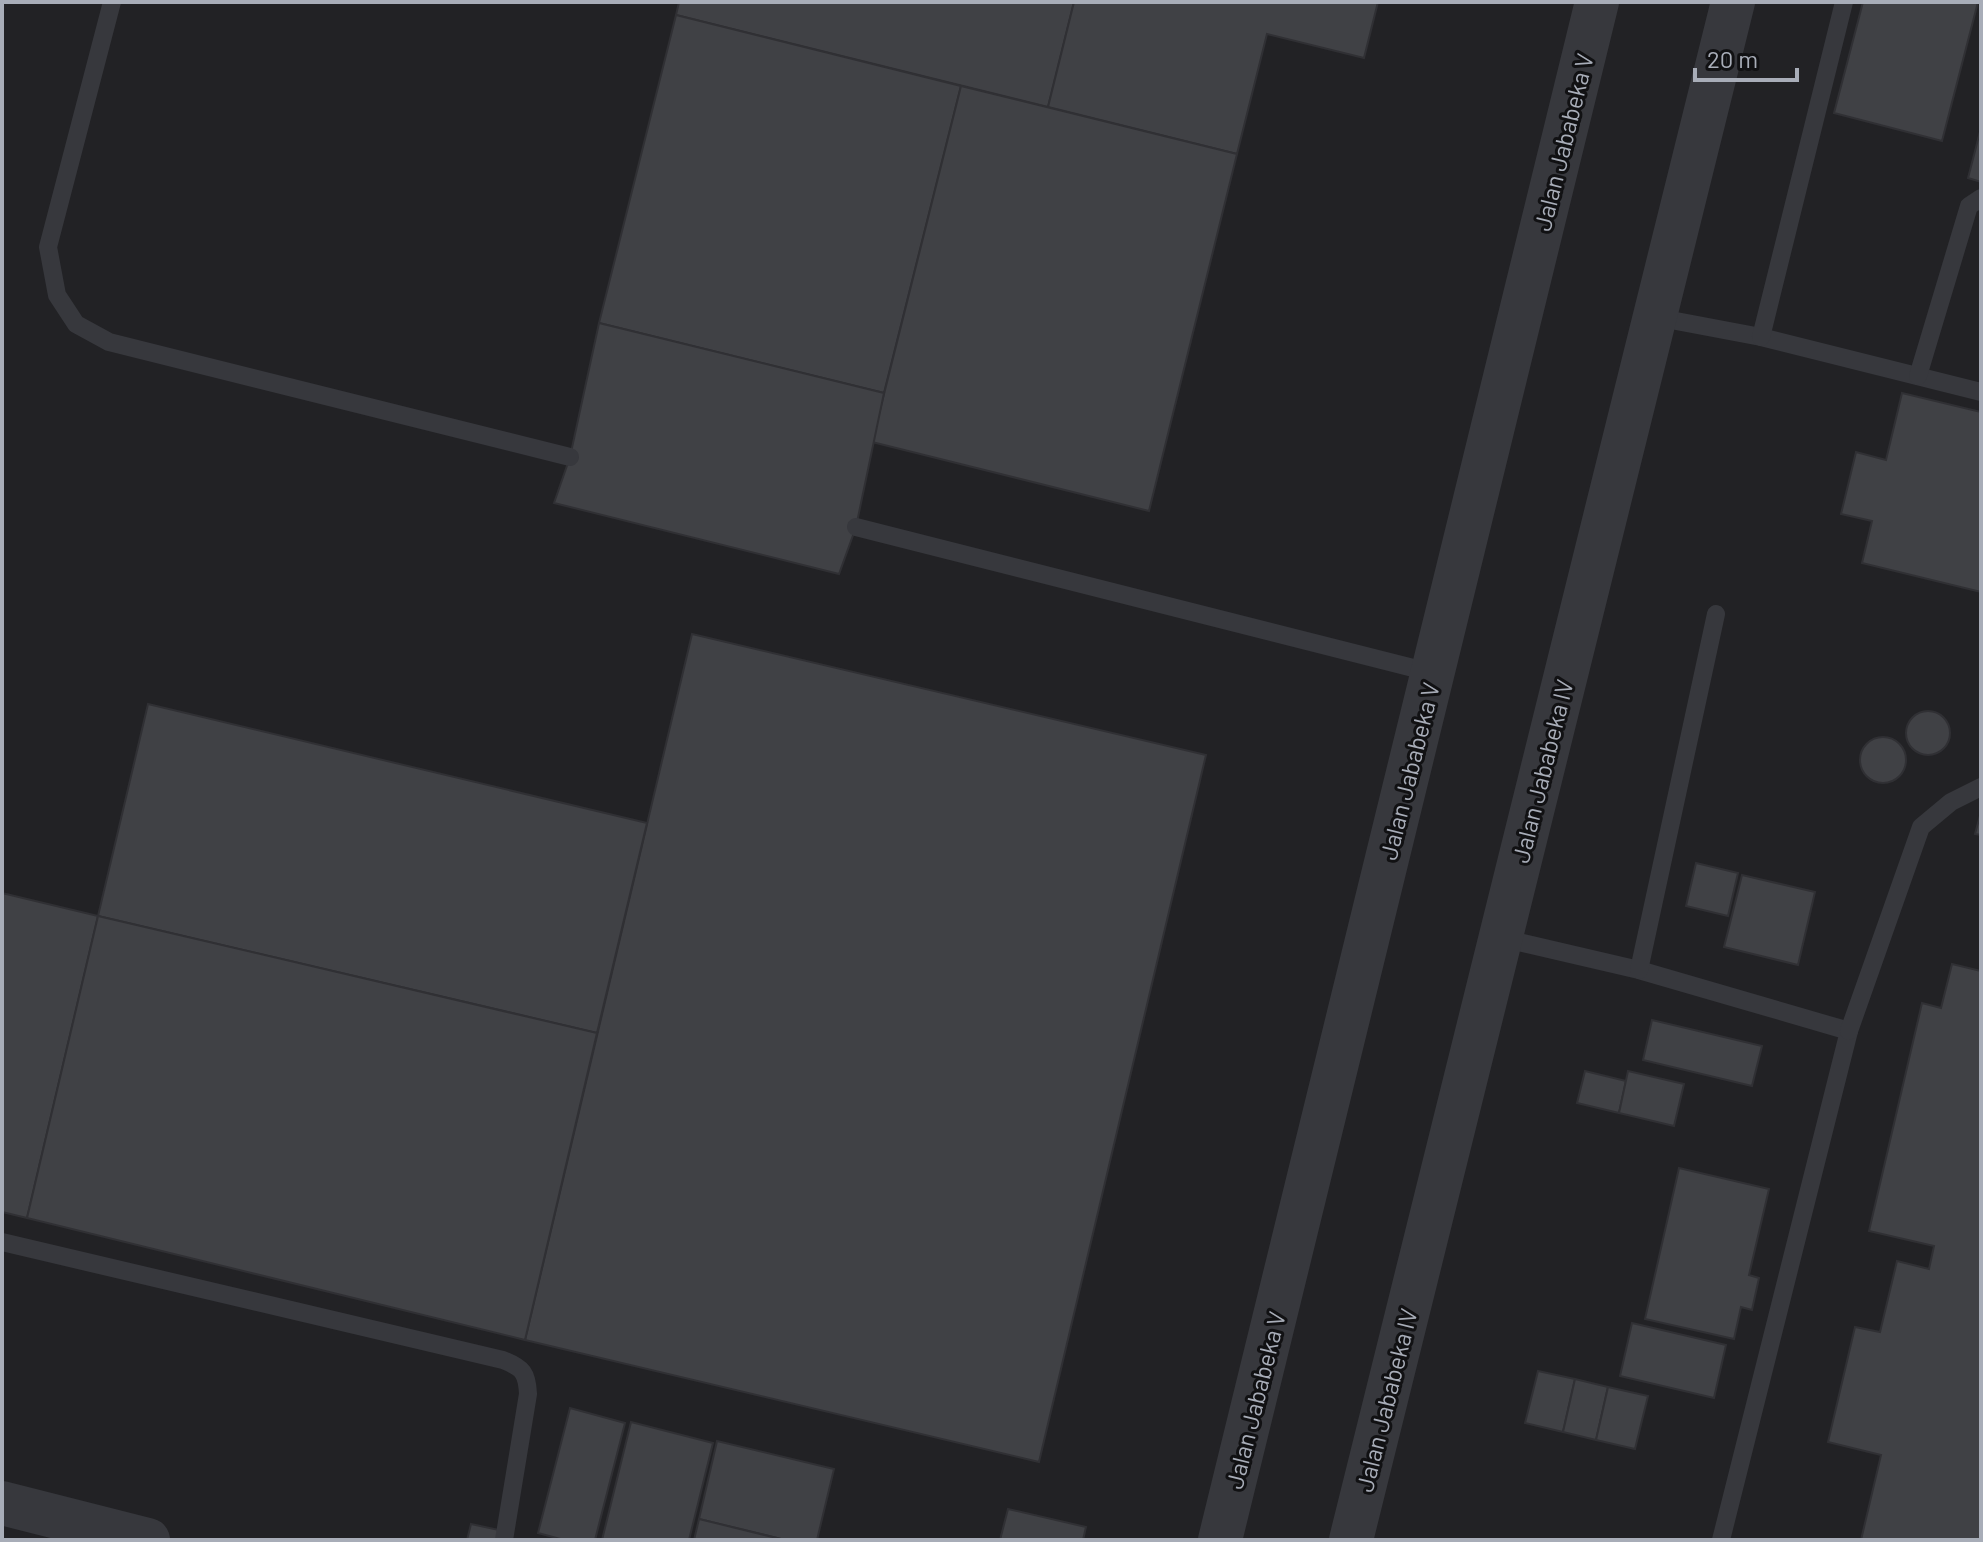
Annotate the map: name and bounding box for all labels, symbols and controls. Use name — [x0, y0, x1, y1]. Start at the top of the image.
scale bar — [1695, 32, 1797, 82]
text: 20 m — [1707, 44, 1758, 73]
street label: Jalan Jababeka V — [1527, 50, 1599, 234]
street label: Jalan Jababeka IV — [1505, 676, 1579, 866]
street label: Jalan Jababeka V — [1373, 679, 1445, 863]
street label: Jalan Jababeka IV — [1349, 1305, 1423, 1495]
street label: Jalan Jababeka V — [1219, 1308, 1291, 1492]

